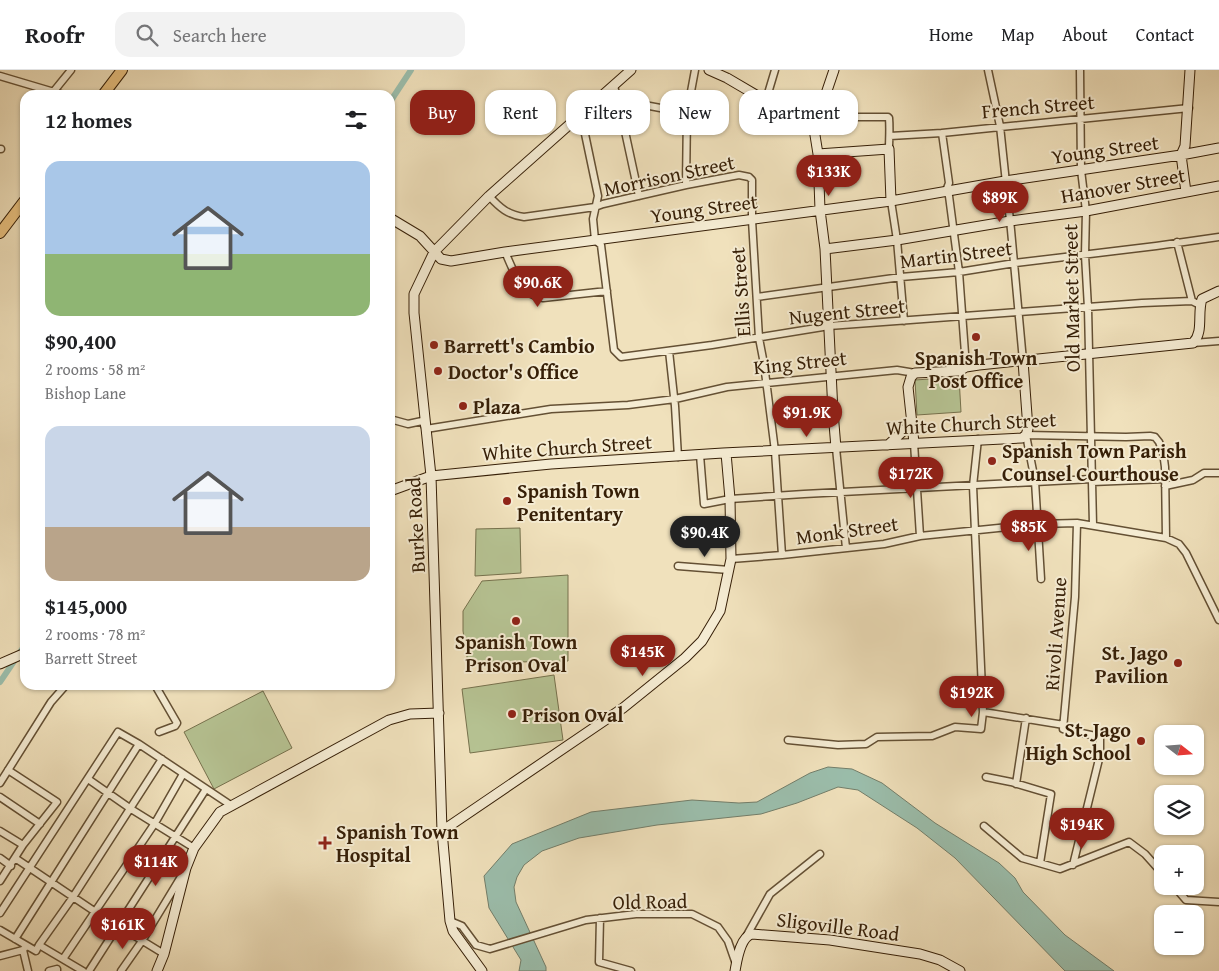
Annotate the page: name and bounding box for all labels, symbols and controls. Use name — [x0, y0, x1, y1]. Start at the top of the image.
search box — [115, 12, 465, 57]
text: Roofr — [25, 17, 85, 52]
icon: search — [133, 21, 161, 49]
text: Search here — [173, 21, 267, 49]
text: Home — [929, 21, 973, 48]
text: Map — [1001, 21, 1034, 48]
text: About — [1062, 21, 1108, 48]
text: Contact — [1136, 21, 1194, 48]
street label: French Street — [980, 87, 1096, 125]
chip: Buy — [410, 90, 475, 135]
chip: Rent — [485, 90, 556, 135]
chip: Filters — [566, 90, 650, 135]
chip: New — [660, 90, 729, 135]
chip: Apartment — [739, 90, 858, 135]
text: 12 homes — [45, 105, 132, 136]
icon: filters — [342, 106, 370, 134]
street label: Young Street — [1049, 127, 1161, 171]
street label: Morrison Street — [601, 147, 737, 203]
pin: $133K — [794, 154, 864, 197]
text: $133K — [807, 159, 851, 183]
street label: Hanover Street — [1059, 160, 1187, 210]
pin: $89K — [970, 180, 1030, 223]
text: $89K — [983, 185, 1017, 209]
street label: Young Street — [648, 186, 760, 230]
icon: home — [163, 193, 253, 283]
street label: Old Market Street — [1055, 224, 1087, 372]
street label: Martin Street — [898, 233, 1014, 275]
street label: Ellis Street — [722, 246, 758, 338]
pin: $90.6K — [497, 266, 579, 308]
text: $90.6K — [514, 270, 562, 294]
street label: Nugent Street — [788, 290, 906, 332]
text: $90,400 — [45, 326, 116, 357]
place label: Barrett's Cambio — [444, 331, 595, 360]
marker: Spanish Town Post Office — [970, 331, 982, 343]
marker: Barrett's Cambio — [428, 339, 440, 351]
street label: King Street — [752, 343, 848, 381]
place label: Spanish Town Post Office — [915, 343, 1037, 395]
text: 2 rooms · 58 m² — [45, 357, 145, 381]
place label: Doctor's Office — [448, 357, 579, 386]
marker: Doctor's Office — [432, 365, 444, 377]
text: Bishop Lane — [45, 381, 126, 405]
place label: Plaza — [473, 392, 522, 421]
pin: $91.9K — [766, 396, 848, 438]
marker: Plaza — [457, 400, 469, 412]
text: $91.9K — [783, 400, 831, 424]
street label: White Church Street — [885, 404, 1057, 442]
street label: White Church Street — [481, 427, 653, 467]
place label: Spanish Town Parish Counsel Courthouse — [1002, 436, 1187, 488]
marker: Spanish Town Parish Counsel Courthouse — [986, 455, 998, 467]
pin: $172K — [876, 456, 946, 499]
icon: home — [163, 458, 253, 548]
text: $172K — [889, 461, 933, 485]
street label: Burke Road — [398, 476, 432, 574]
place label: Spanish Town Penitentary — [517, 476, 640, 528]
marker: Spanish Town Penitentary — [501, 495, 513, 507]
street label: Monk Street — [794, 508, 900, 552]
pin: $85K — [999, 510, 1059, 552]
text: $85K — [1012, 514, 1046, 538]
pin: $90.4K — [664, 516, 746, 558]
text: $90.4K — [681, 520, 729, 544]
street label: Rivoli Avenue — [1037, 576, 1073, 692]
text: $145,000 — [45, 591, 127, 622]
marker: Spanish Town Prison Oval — [510, 615, 522, 627]
text: 2 rooms · 78 m² — [45, 622, 145, 646]
place label: Spanish Town Prison Oval — [455, 627, 577, 679]
pin: $145K — [608, 634, 678, 677]
place label: St. Jago Pavilion — [1095, 638, 1168, 690]
text: $145K — [621, 639, 665, 663]
text: Barrett Street — [45, 646, 137, 670]
marker: St. Jago Pavilion — [1172, 657, 1184, 669]
pin: $192K — [937, 676, 1007, 718]
text: $192K — [950, 680, 994, 704]
place label: Prison Oval — [522, 700, 623, 729]
marker: Prison Oval — [506, 708, 518, 720]
place label: St. Jago High School — [1025, 715, 1131, 767]
north arrow — [1154, 725, 1204, 775]
map controls — [1154, 725, 1204, 955]
marker: St. Jago High School — [1135, 735, 1147, 747]
button: layers — [1154, 785, 1204, 835]
pin: $194K — [1047, 808, 1117, 850]
text: $194K — [1060, 812, 1104, 836]
place label: Spanish Town Hospital — [336, 817, 459, 869]
marker: Spanish Town Hospital — [318, 836, 332, 850]
pin: $114K — [121, 844, 191, 887]
button: + — [1154, 845, 1204, 895]
text: $114K — [134, 849, 178, 873]
street label: Old Road — [612, 886, 688, 916]
street label: Sligoville Road — [775, 904, 901, 948]
button: − — [1154, 905, 1204, 955]
pin: $161K — [88, 908, 158, 950]
text: $161K — [101, 912, 145, 936]

